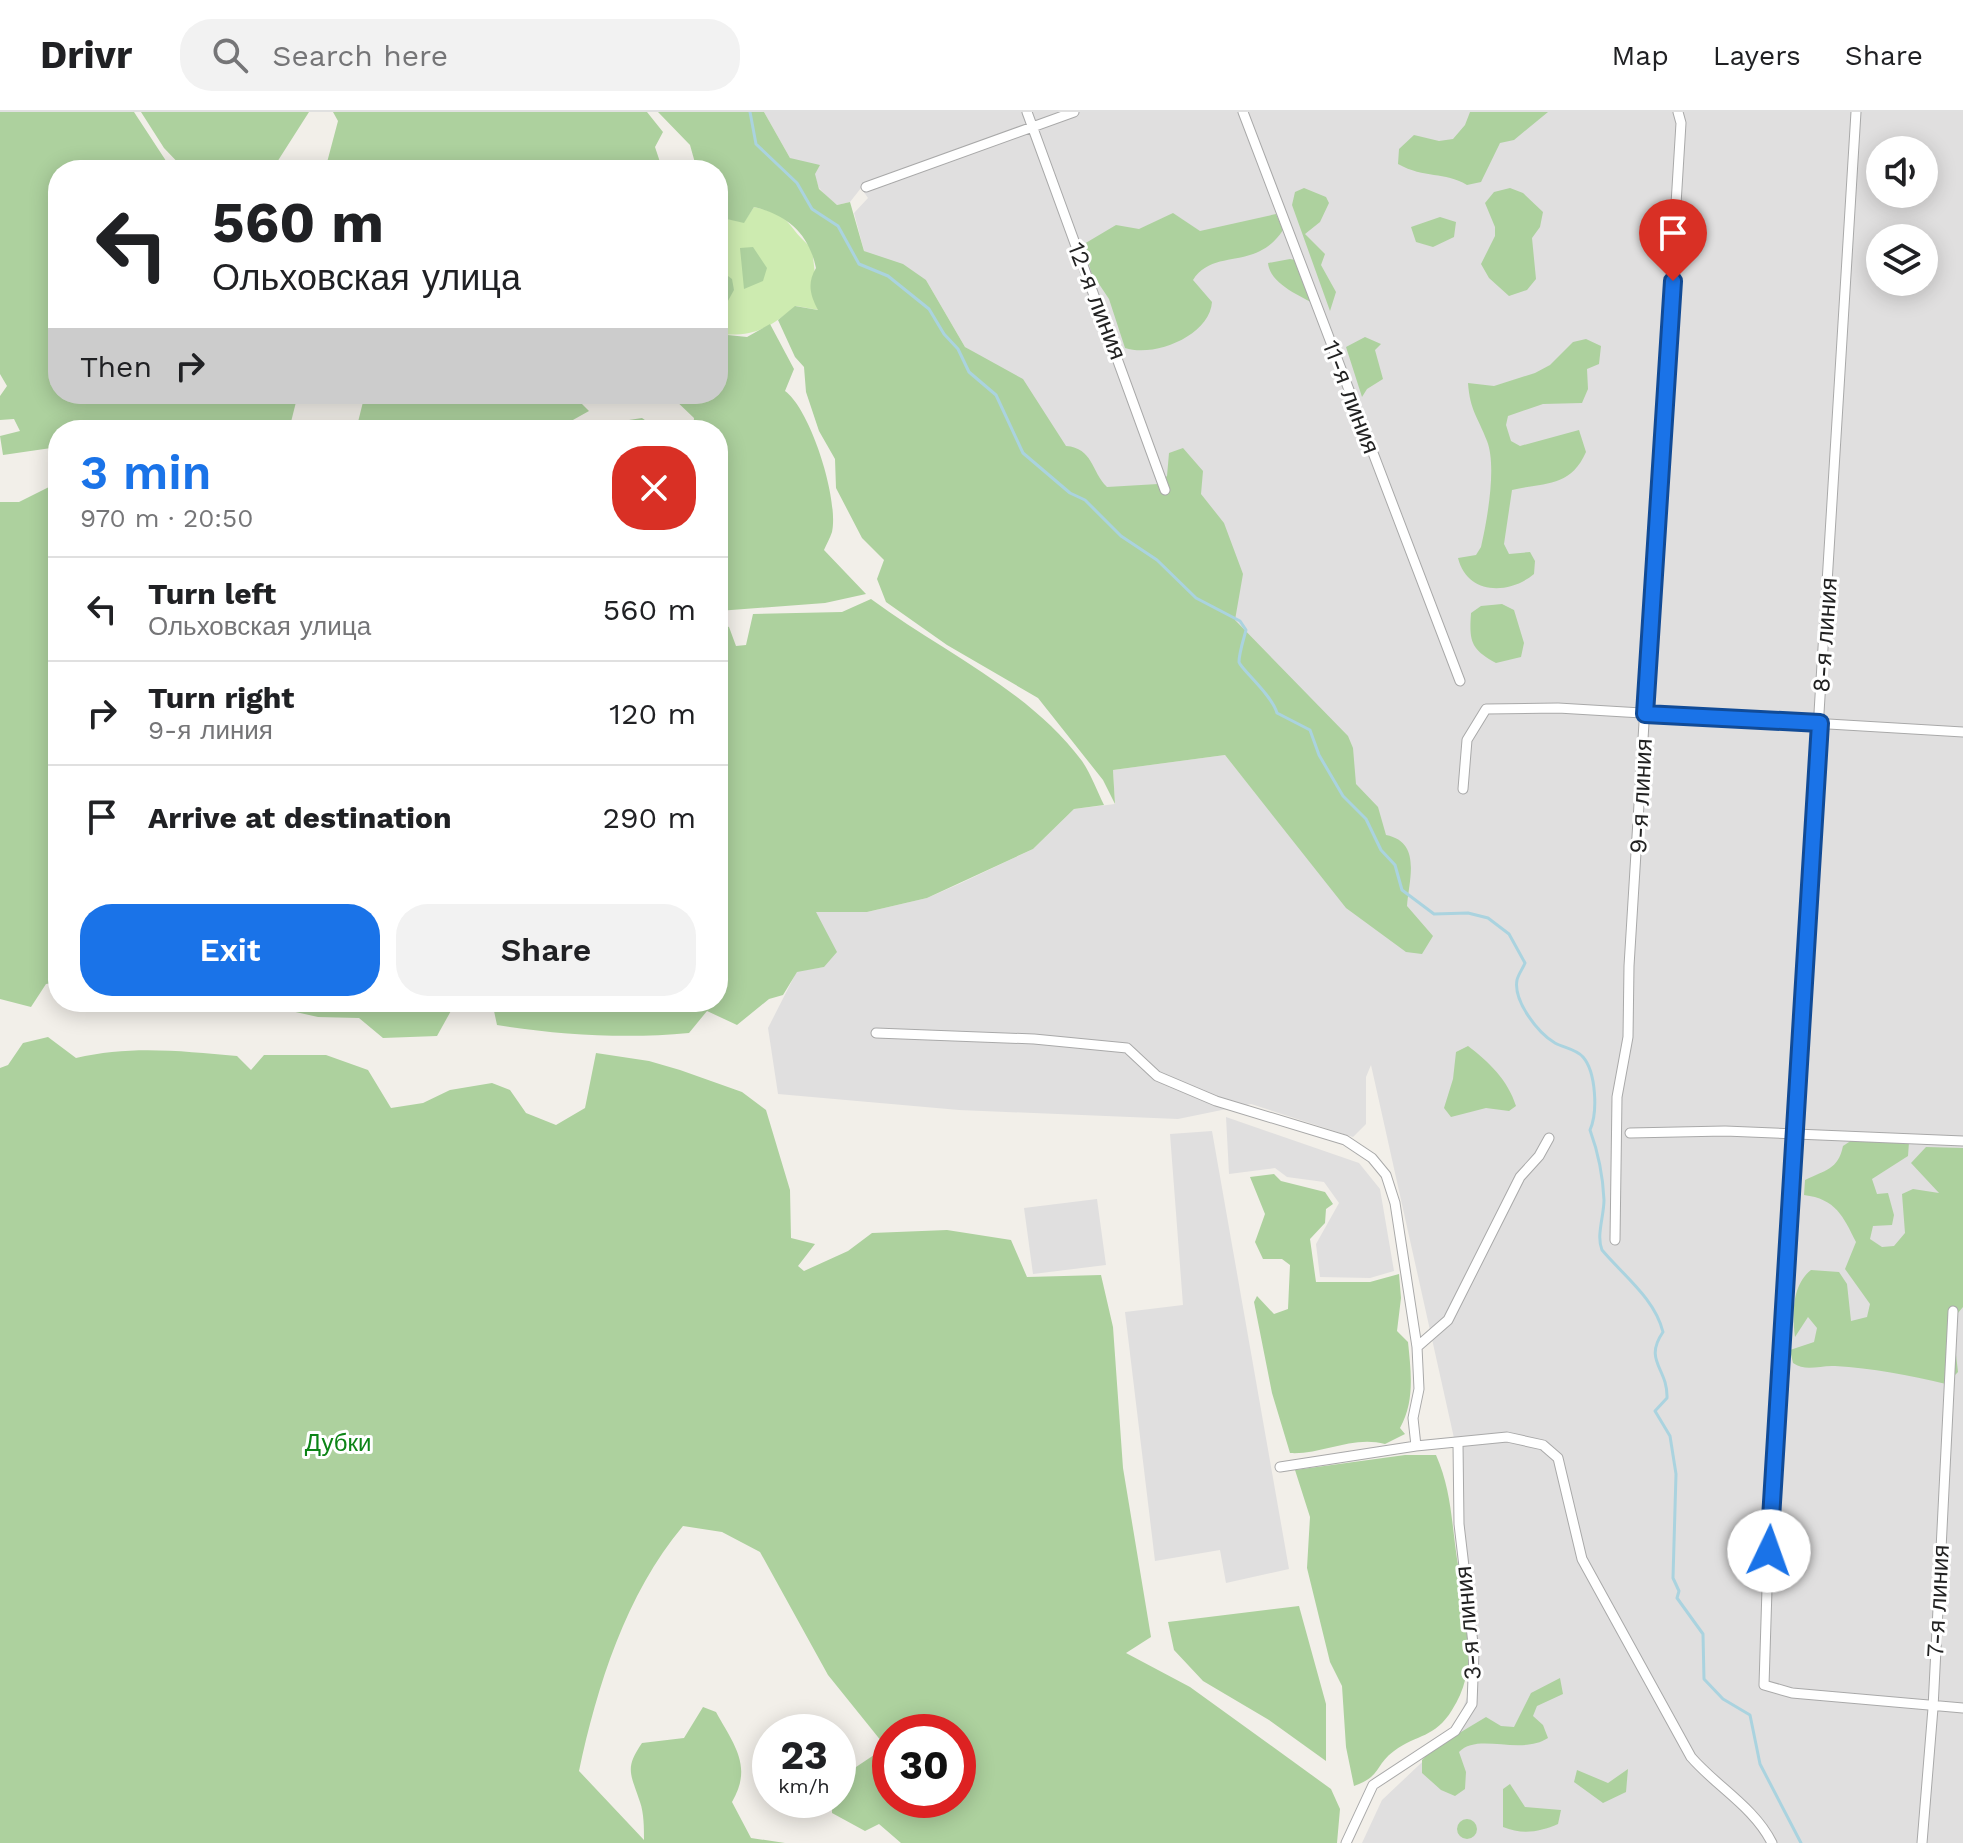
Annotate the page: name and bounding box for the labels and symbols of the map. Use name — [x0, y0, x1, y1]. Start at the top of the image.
pin — [1639, 199, 1707, 281]
street label: 12-я линия — [1062, 238, 1132, 364]
street label: 11-я линия — [1317, 336, 1385, 458]
street label: 8-я линия — [1807, 577, 1843, 693]
street label: 9-я линия — [1624, 738, 1658, 854]
park label: Дубки — [305, 1429, 371, 1457]
position arrow — [1727, 1509, 1811, 1593]
street label: 7-я линия — [1921, 1544, 1955, 1658]
street label: 3-я линия — [1449, 1565, 1487, 1681]
speed limit sign: 30 — [872, 1714, 976, 1818]

